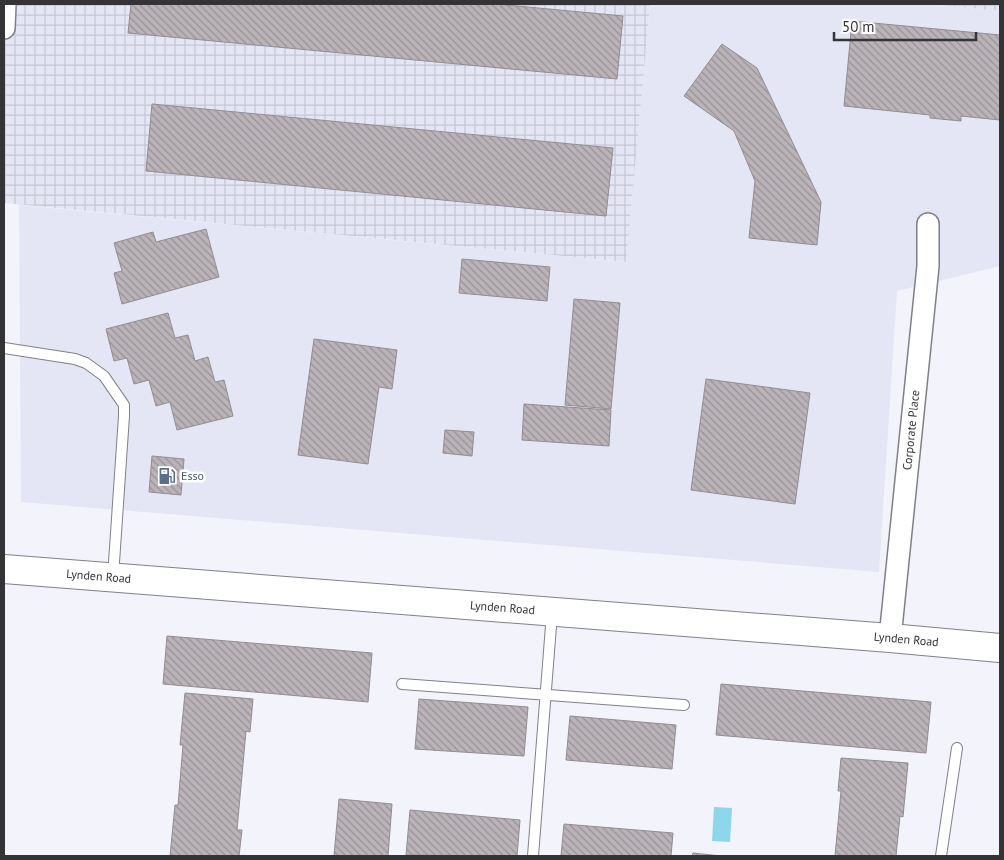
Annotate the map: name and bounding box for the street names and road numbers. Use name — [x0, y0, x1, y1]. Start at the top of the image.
street label: Corporate Place — [899, 389, 922, 471]
street label: Lynden Road — [66, 566, 132, 586]
street label: Lynden Road — [470, 597, 536, 617]
street label: Lynden Road — [873, 629, 939, 649]

